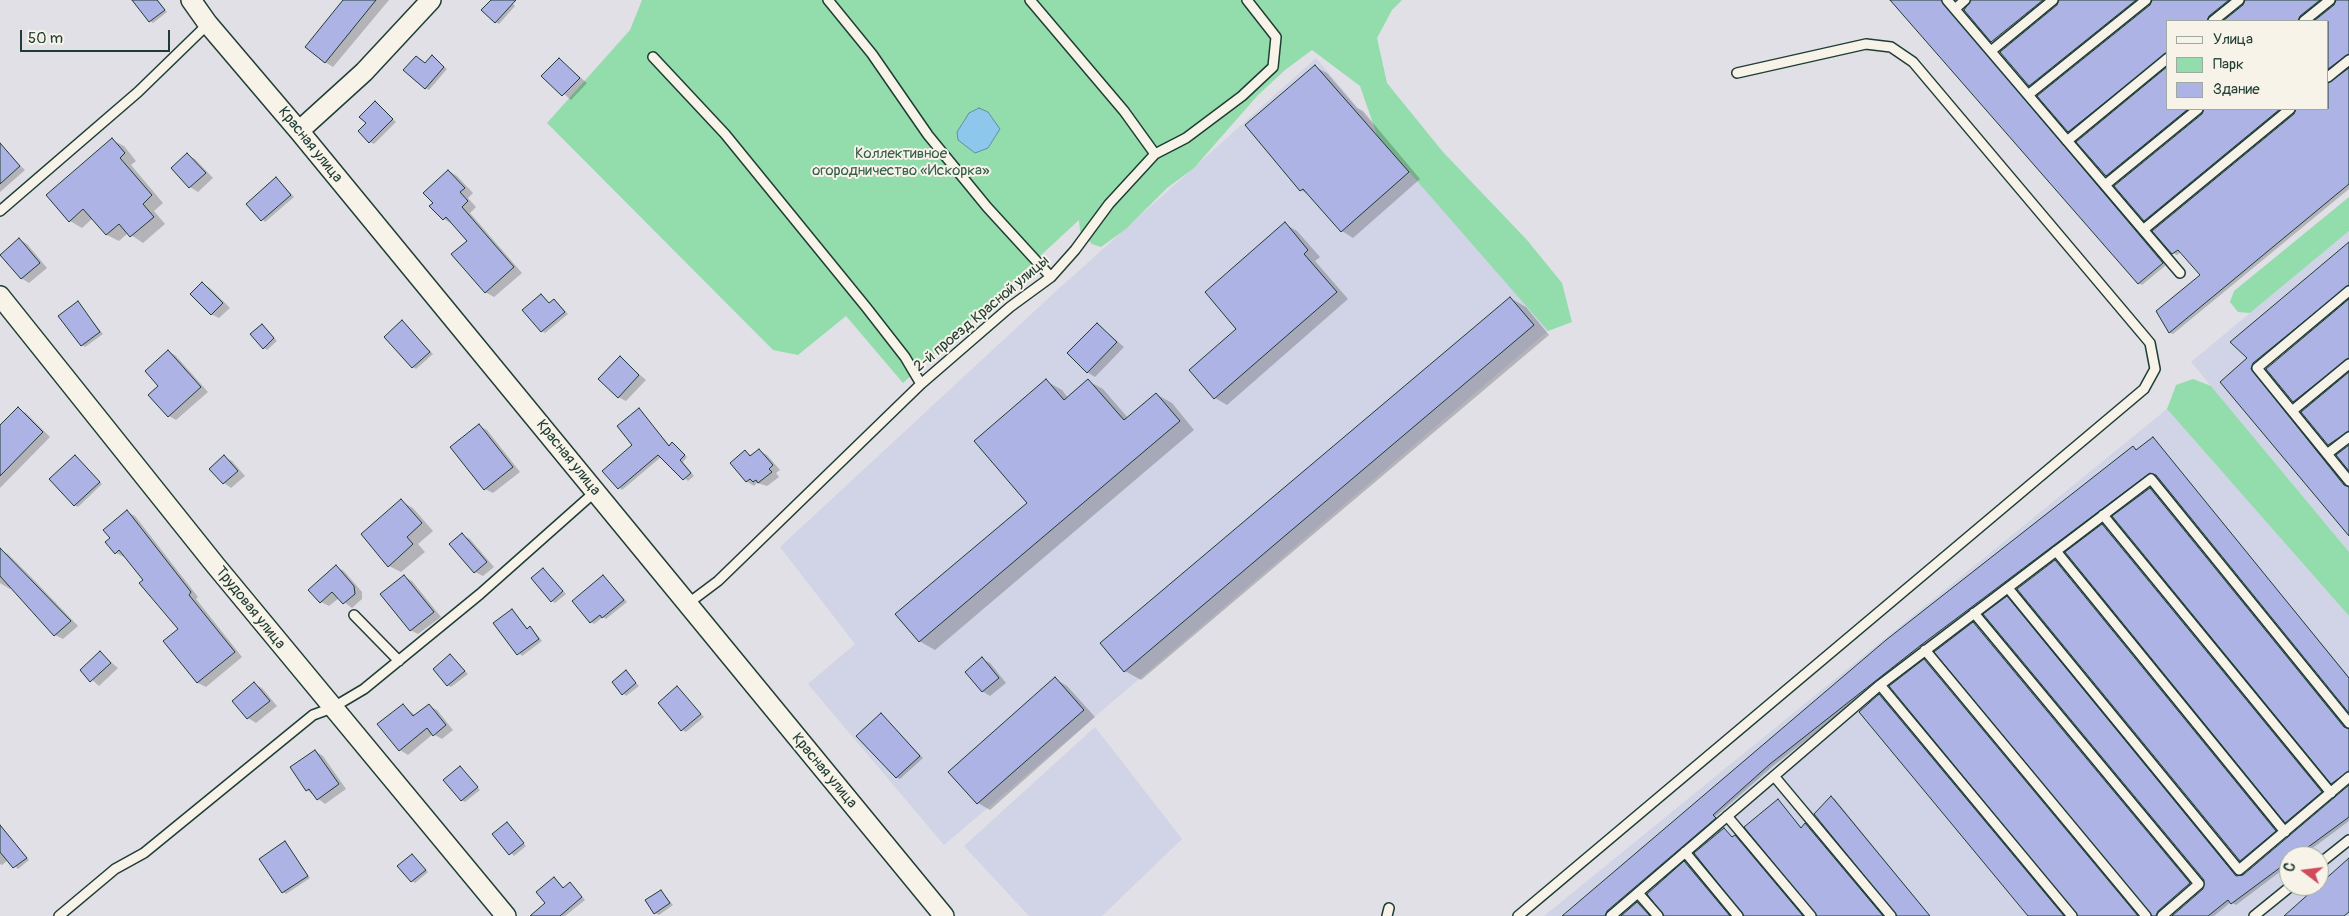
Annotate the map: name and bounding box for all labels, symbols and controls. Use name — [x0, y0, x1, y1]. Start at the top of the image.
scale bar — [22, 20, 172, 52]
legend — [2166, 20, 2329, 110]
text: 50 m — [28, 29, 63, 48]
text: Улица — [2213, 30, 2253, 49]
text: Парк — [2213, 55, 2244, 74]
text: Здание — [2213, 80, 2260, 99]
street label: Красная улица — [274, 103, 346, 187]
park label: Коллективное огородничество «Искорка» — [812, 145, 990, 180]
street label: 2-й проезд Красной улицы — [911, 252, 1053, 376]
street label: Красная улица — [532, 416, 604, 500]
street label: Трудовая улица — [211, 563, 289, 653]
street label: Красная улица — [787, 730, 861, 812]
north arrow — [2279, 846, 2329, 896]
text: С — [2281, 861, 2299, 874]

